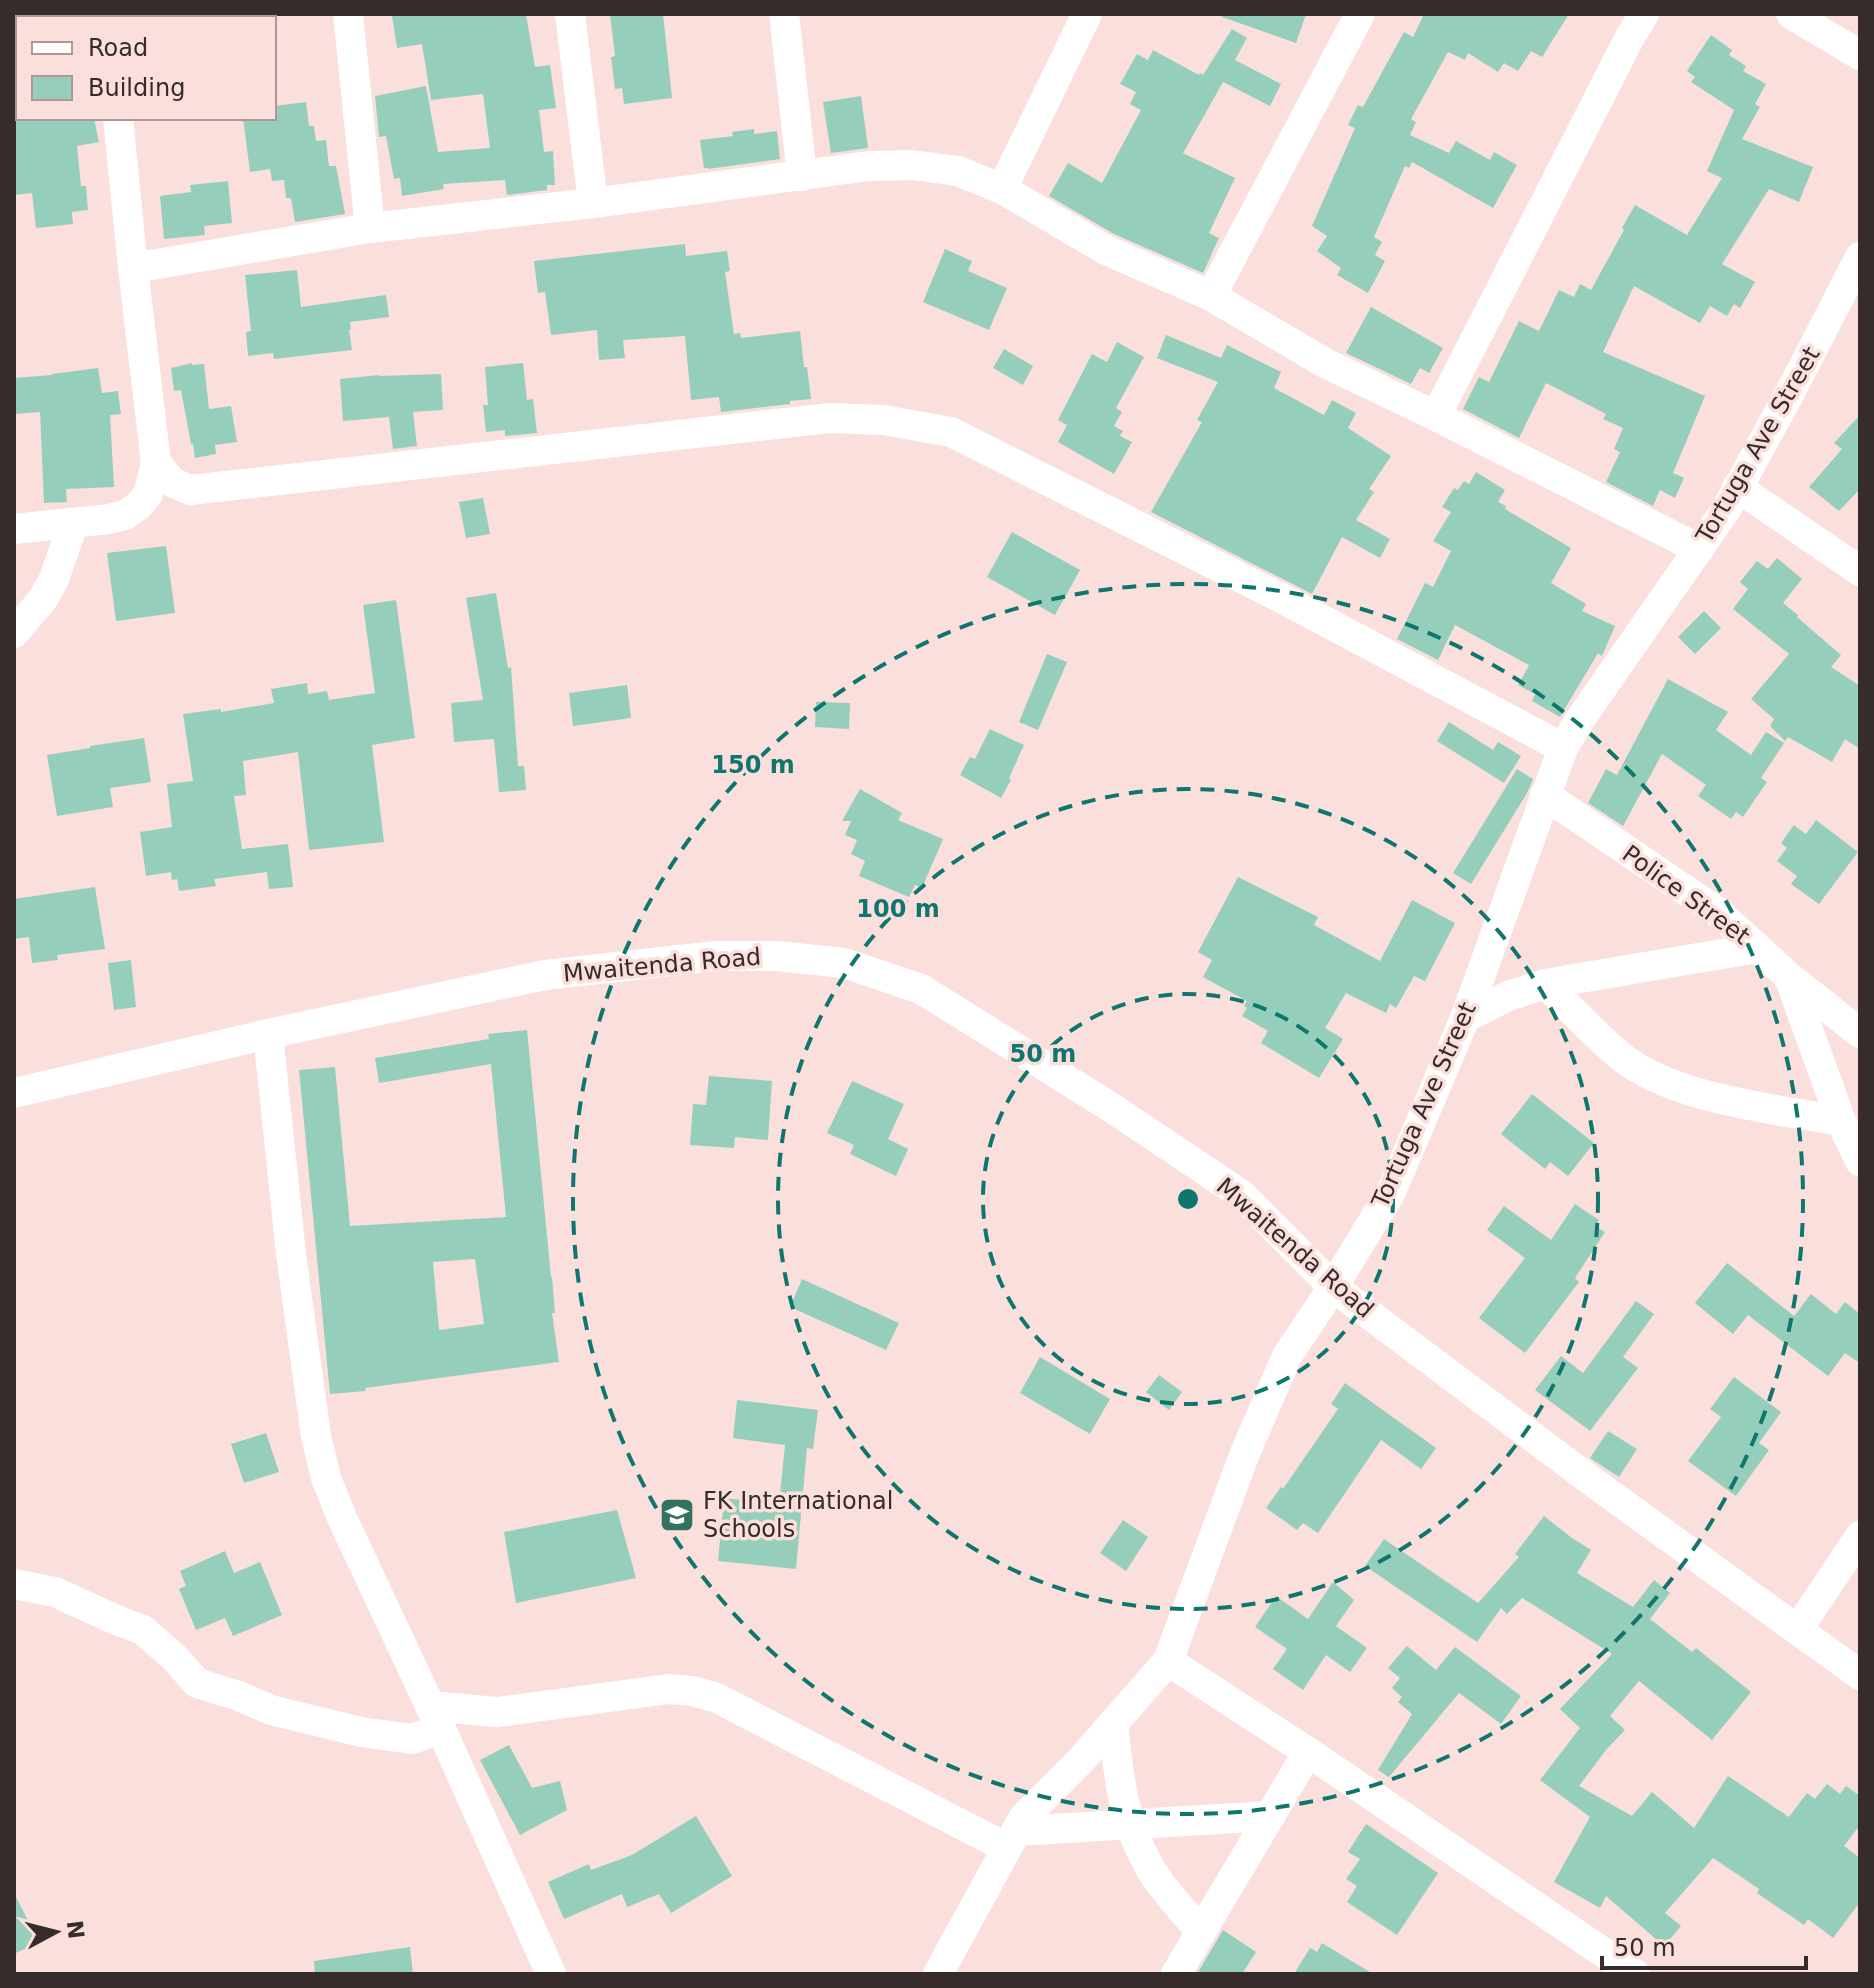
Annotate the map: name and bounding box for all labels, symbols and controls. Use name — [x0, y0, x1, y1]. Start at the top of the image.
legend — [16, 16, 276, 120]
text: Road — [88, 34, 148, 62]
text: Building — [88, 74, 185, 102]
street label: Tortuga Ave Street — [1690, 342, 1826, 549]
text: 150 m — [711, 751, 795, 779]
street label: Police Street — [1617, 840, 1755, 950]
text: 100 m — [856, 895, 940, 923]
street label: Mwaitenda Road — [562, 942, 762, 988]
street label: Tortuga Ave Street — [1366, 998, 1482, 1213]
text: 50 m — [1010, 1040, 1076, 1068]
street label: Mwaitenda Road — [1211, 1172, 1379, 1324]
centre of rings — [1174, 1185, 1202, 1213]
place label: FK International Schools — [703, 1487, 893, 1543]
school or university icon: FK International Schools — [658, 1496, 696, 1534]
north arrow — [16, 1892, 96, 1972]
text: N — [62, 1919, 89, 1940]
scale bar — [1602, 1920, 1806, 1970]
text: 50 m — [1614, 1934, 1676, 1962]

